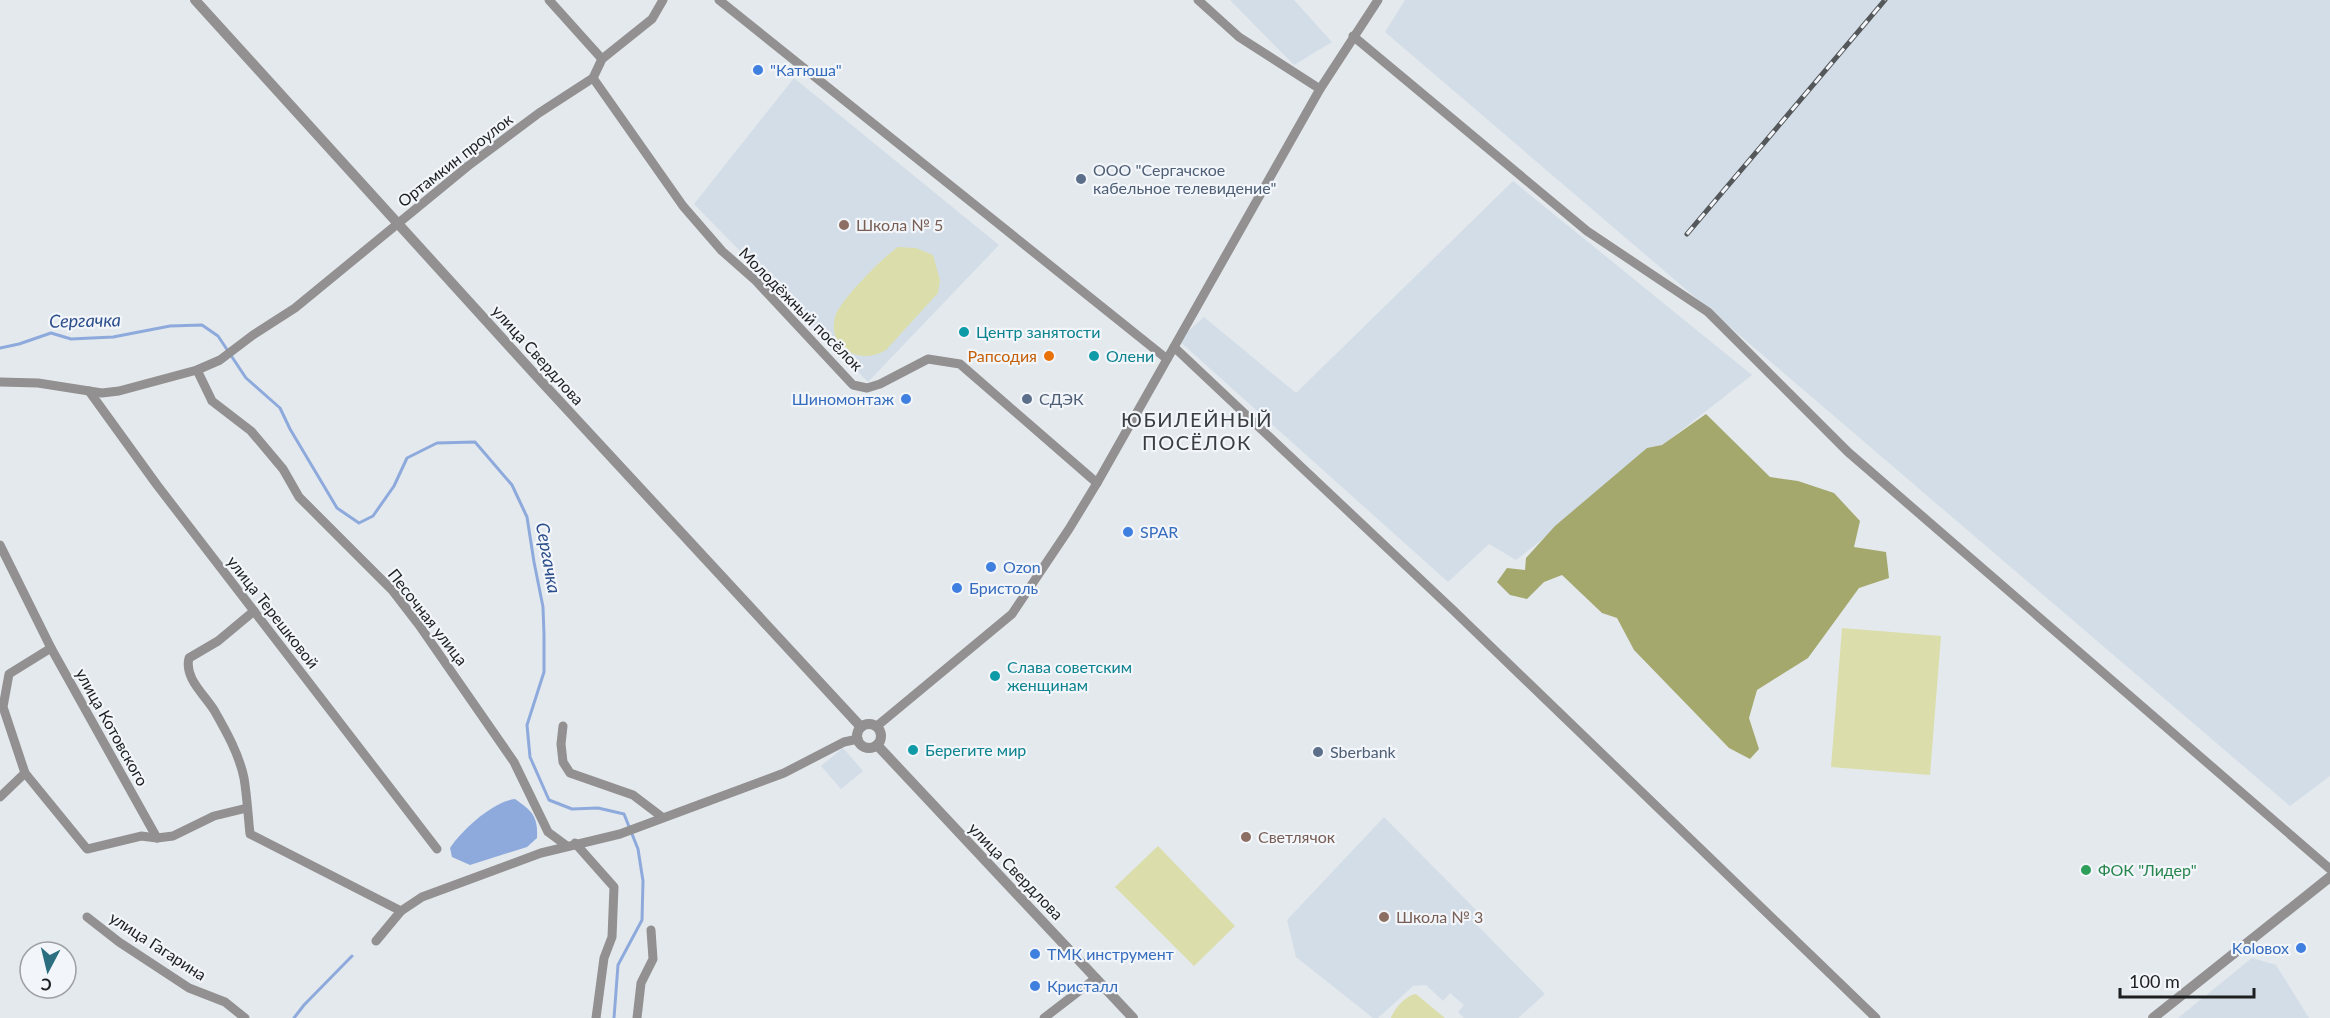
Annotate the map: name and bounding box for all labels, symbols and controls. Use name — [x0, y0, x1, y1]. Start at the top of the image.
place label: "Катюша" — [770, 60, 842, 79]
marker: "Катюша" — [751, 63, 765, 77]
street label: Ортамкин проулок — [394, 109, 516, 210]
place label: ООО "Сергачское кабельное телевидение" — [1093, 160, 1276, 197]
marker: ООО "Сергачское кабельное телевидение" — [1074, 172, 1088, 186]
place label: Школа № 5 — [856, 215, 943, 234]
marker: Школа № 5 — [837, 218, 851, 232]
street label: Молодёжный посёлок — [736, 243, 868, 375]
street label: улица Свердлова — [489, 301, 588, 408]
water label: Сергачка — [49, 308, 121, 332]
place label: Центр занятости — [976, 322, 1100, 341]
marker: Центр занятости — [957, 325, 971, 339]
place label: Рапсодия — [967, 346, 1037, 365]
place label: Олени — [1106, 346, 1154, 365]
marker: Рапсодия — [1042, 349, 1056, 363]
marker: Олени — [1087, 349, 1101, 363]
place label: Шиномонтаж — [792, 389, 894, 408]
place label: СДЭК — [1039, 389, 1084, 408]
marker: Шиномонтаж — [899, 392, 913, 406]
marker: СДЭК — [1020, 392, 1034, 406]
district label: ЮБИЛЕЙНЫЙ ПОСЁЛОК — [1121, 407, 1273, 454]
water label: Сергачка — [532, 521, 566, 595]
place label: SPAR — [1140, 522, 1178, 541]
marker: SPAR — [1121, 525, 1135, 539]
street label: улица Терешковой — [224, 552, 323, 672]
place label: Ozon — [1003, 557, 1041, 576]
marker: Ozon — [984, 560, 998, 574]
street label: Песочная улица — [385, 565, 472, 669]
place label: Бристоль — [969, 578, 1039, 597]
marker: Бристоль — [950, 581, 964, 595]
place label: Слава советским женщинам — [1007, 657, 1132, 694]
street label: улица Котовского — [72, 665, 153, 789]
marker: Слава советским женщинам — [988, 669, 1002, 683]
place label: Берегите мир — [925, 740, 1026, 759]
place label: Sberbank — [1330, 742, 1397, 761]
marker: Берегите мир — [906, 743, 920, 757]
marker: Sberbank — [1311, 745, 1325, 759]
street label: улица Свердлова — [965, 818, 1068, 923]
place label: Светлячок — [1258, 827, 1336, 846]
marker: Светлячок — [1239, 830, 1253, 844]
place label: ФОК "Лидер" — [2098, 860, 2197, 879]
marker: ФОК "Лидер" — [2079, 863, 2093, 877]
street label: улица Гагарина — [106, 907, 210, 984]
place label: Школа № 3 — [1396, 907, 1483, 926]
marker: Школа № 3 — [1377, 910, 1391, 924]
place label: Kоlовох — [2232, 938, 2289, 957]
north arrow — [18, 940, 78, 1000]
marker: Kоlовох — [2294, 941, 2308, 955]
place label: ТМК инструмент — [1047, 944, 1174, 963]
marker: ТМК инструмент — [1028, 947, 1042, 961]
scale bar — [2120, 961, 2254, 999]
text: 100 m — [2129, 970, 2180, 992]
text: С — [39, 975, 53, 995]
place label: Кристалл — [1047, 976, 1118, 995]
marker: Кристалл — [1028, 979, 1042, 993]

